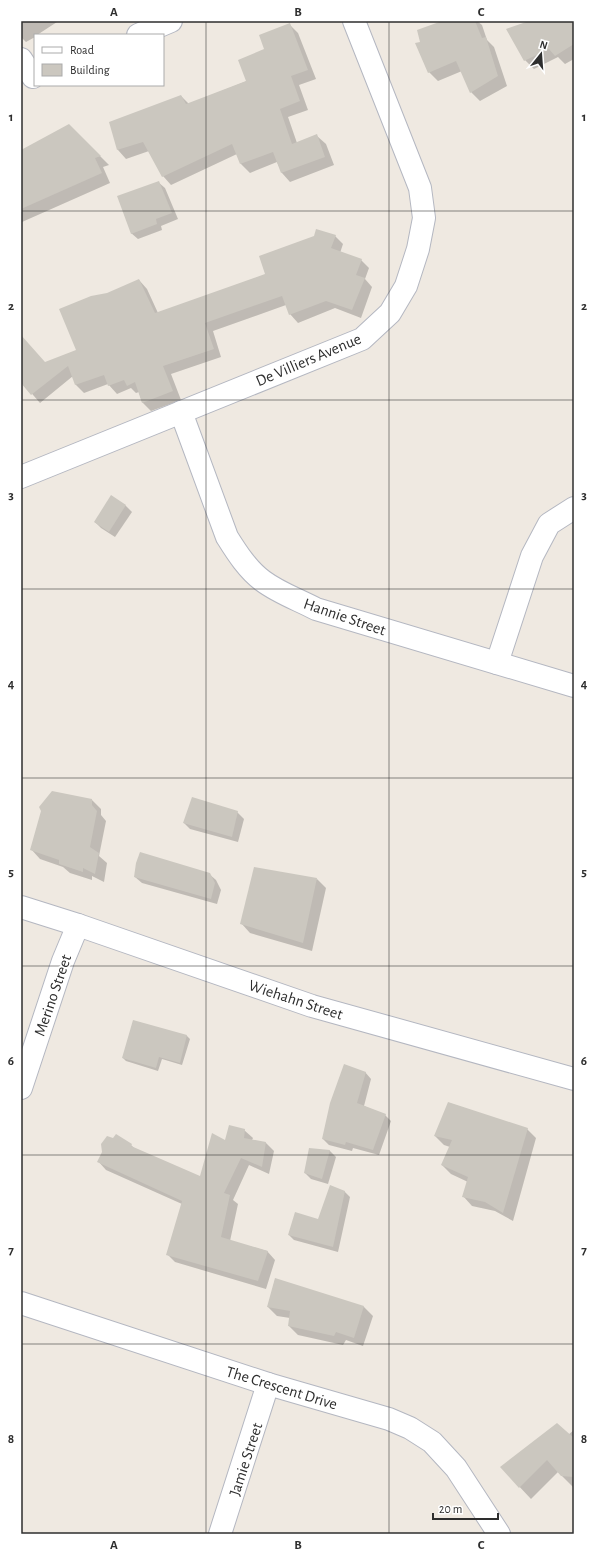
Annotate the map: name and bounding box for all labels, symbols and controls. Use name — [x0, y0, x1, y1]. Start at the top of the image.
text: A — [110, 6, 118, 19]
text: B — [294, 6, 302, 19]
text: C — [478, 6, 485, 19]
legend — [34, 34, 164, 86]
north arrow — [521, 34, 561, 74]
text: N — [539, 39, 549, 51]
text: Road — [70, 44, 94, 56]
text: Building — [70, 64, 110, 76]
text: 1 — [9, 111, 13, 124]
text: 1 — [582, 111, 586, 124]
text: 2 — [8, 300, 14, 313]
text: 2 — [581, 300, 587, 313]
street label: De Villiers Avenue — [253, 331, 363, 389]
text: 3 — [8, 489, 14, 502]
text: 3 — [581, 489, 587, 502]
street label: Hannie Street — [302, 595, 388, 638]
text: 4 — [8, 678, 15, 691]
text: 4 — [581, 678, 588, 691]
text: 5 — [8, 866, 14, 879]
text: 5 — [581, 866, 587, 879]
street label: Merino Street — [32, 952, 74, 1038]
street label: Wiehahn Street — [247, 977, 345, 1023]
text: 6 — [8, 1055, 14, 1068]
text: 6 — [581, 1055, 587, 1068]
text: 7 — [8, 1244, 14, 1257]
text: 7 — [581, 1244, 587, 1257]
street label: The Crescent Drive — [224, 1363, 339, 1412]
street label: Jamie Street — [227, 1421, 265, 1498]
text: 8 — [8, 1433, 14, 1446]
text: 8 — [581, 1433, 587, 1446]
scale bar — [433, 1495, 498, 1521]
text: 20 m — [439, 1503, 462, 1515]
text: A — [110, 1539, 118, 1552]
text: B — [294, 1539, 302, 1552]
text: C — [478, 1539, 485, 1552]

